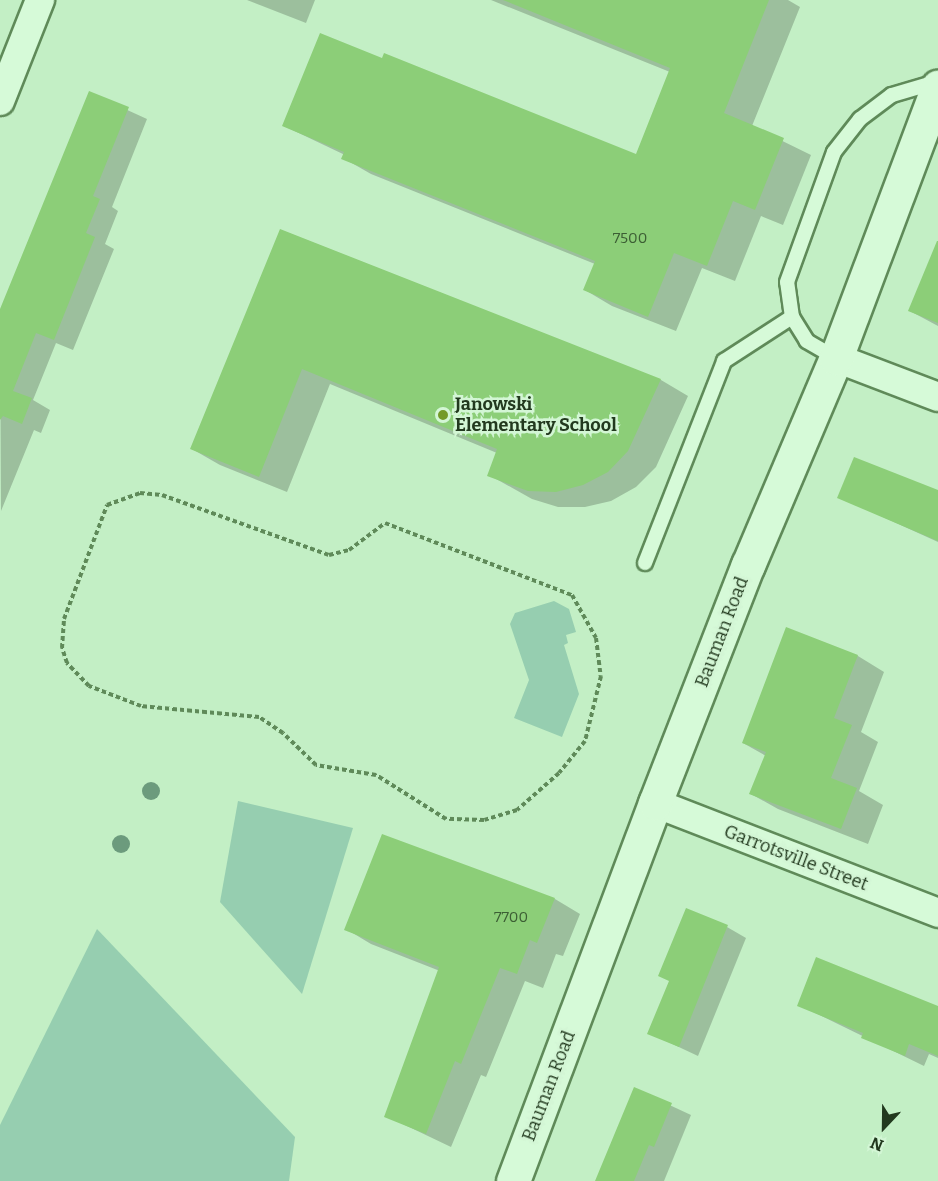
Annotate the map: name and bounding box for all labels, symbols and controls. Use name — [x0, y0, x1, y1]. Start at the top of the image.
house number: 7500 — [613, 230, 647, 248]
place label: Janowski Elementary School — [455, 394, 617, 436]
marker: Janowski Elementary School — [436, 408, 450, 422]
street label: Bauman Road — [691, 574, 753, 690]
street label: Garrotsville Street — [721, 821, 871, 895]
house number: 7700 — [494, 909, 528, 927]
street label: Bauman Road — [518, 1028, 580, 1144]
north arrow — [854, 1097, 914, 1157]
text: N — [868, 1133, 886, 1155]

